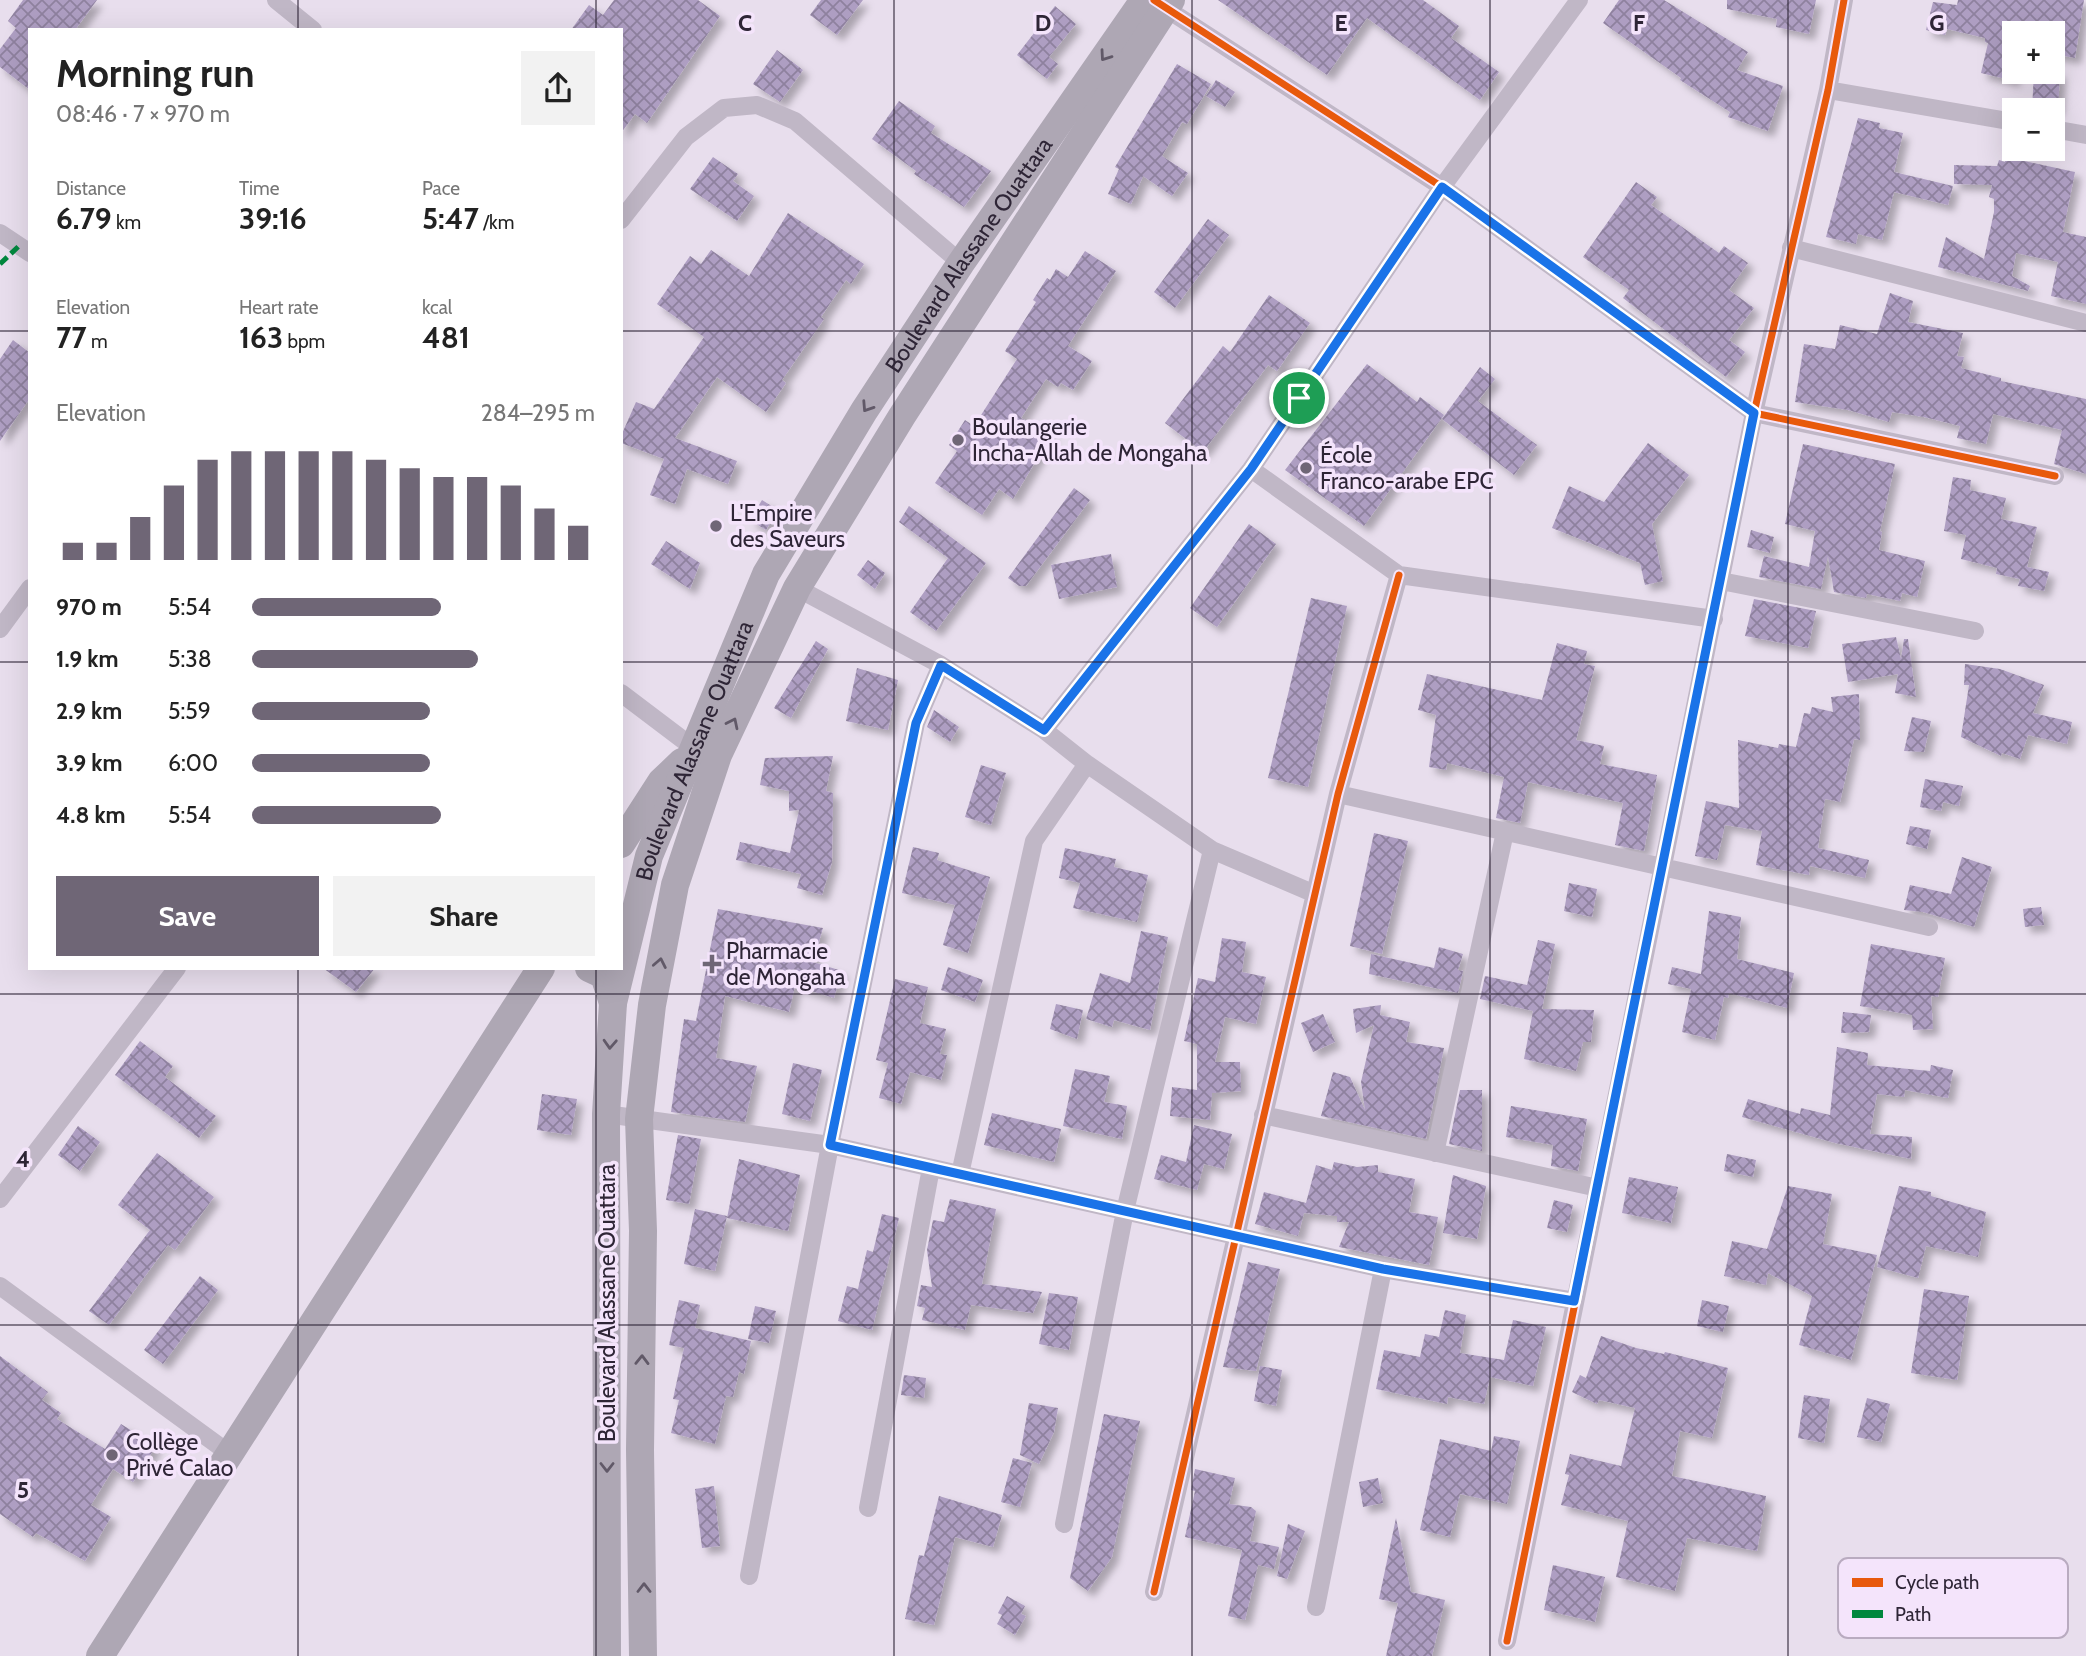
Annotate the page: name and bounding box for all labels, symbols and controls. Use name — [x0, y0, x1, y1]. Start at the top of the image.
text: C — [738, 9, 752, 37]
text: D — [1035, 9, 1051, 37]
text: E — [1334, 9, 1348, 37]
text: F — [1633, 9, 1645, 37]
text: G — [1929, 9, 1945, 37]
map controls — [2002, 21, 2065, 161]
button: + — [2002, 21, 2065, 84]
one-way arrow — [1101, 48, 1113, 61]
text: Morning run — [56, 50, 255, 97]
button: share — [521, 51, 595, 125]
button: − — [2002, 98, 2065, 161]
text: 08:46 · 7 × 970 m — [56, 100, 230, 128]
street label: Boulevard Alassane Ouattara — [879, 132, 1058, 378]
text: Distance — [56, 177, 126, 200]
text: Time — [239, 177, 279, 200]
text: Pace — [422, 177, 460, 200]
text: 6.79 — [56, 200, 112, 237]
text: 39:16 — [239, 200, 307, 237]
text: 5:47 — [422, 200, 479, 237]
text: km — [112, 211, 141, 234]
text: /km — [479, 211, 514, 234]
text: Elevation — [56, 296, 130, 319]
text: Heart rate — [239, 296, 319, 319]
text: kcal — [422, 296, 452, 319]
text: 77 — [56, 319, 87, 356]
text: 163 — [239, 319, 283, 356]
text: 481 — [422, 319, 470, 356]
text: m — [87, 330, 108, 353]
text: bpm — [283, 330, 325, 353]
pin — [1269, 368, 1329, 428]
icon: arrive — [1280, 379, 1318, 417]
text: Elevation — [56, 399, 146, 427]
text: 284–295 m — [481, 399, 595, 427]
one-way arrow — [863, 399, 876, 412]
place label: Boulangerie Incha-Allah de Mongaha — [972, 413, 1207, 467]
marker: Boulangerie Incha-Allah de Mongaha — [950, 432, 966, 448]
place label: École Franco-arabe EPC — [1320, 440, 1494, 495]
marker: École Franco-arabe EPC — [1298, 460, 1314, 476]
place label: L'Empire des Saveurs — [730, 499, 845, 553]
marker: L'Empire des Saveurs — [708, 518, 724, 534]
text: 970 m — [56, 593, 122, 621]
text: 5:54 — [168, 593, 211, 621]
street label: Boulevard Alassane Ouattara — [630, 616, 759, 883]
text: 1.9 km — [56, 645, 119, 673]
text: 5:38 — [168, 645, 212, 673]
text: 2.9 km — [56, 697, 122, 725]
text: 5:59 — [168, 697, 211, 725]
one-way arrow — [725, 718, 739, 730]
text: 3.9 km — [56, 749, 122, 777]
text: 6:00 — [168, 749, 218, 777]
text: 4.8 km — [56, 801, 126, 829]
text: 5:54 — [168, 801, 211, 829]
button: Save — [56, 876, 319, 956]
button: Share — [333, 876, 595, 956]
place label: Pharmacie de Mongaha — [726, 937, 846, 991]
marker: Pharmacie de Mongaha — [704, 956, 720, 972]
one-way arrow — [652, 957, 667, 969]
one-way arrow — [603, 1038, 618, 1049]
text: 4 — [16, 1145, 30, 1173]
street label: Boulevard Alassane Ouattara — [593, 1164, 621, 1442]
one-way arrow — [634, 1355, 649, 1366]
place label: Collège Privé Calao — [126, 1428, 234, 1482]
marker: Collège Privé Calao — [104, 1447, 120, 1463]
one-way arrow — [599, 1462, 615, 1473]
text: 5 — [17, 1476, 29, 1504]
legend — [1838, 1558, 2068, 1638]
text: Cycle path — [1895, 1571, 1979, 1594]
one-way arrow — [636, 1582, 652, 1593]
text: Path — [1895, 1603, 1931, 1626]

